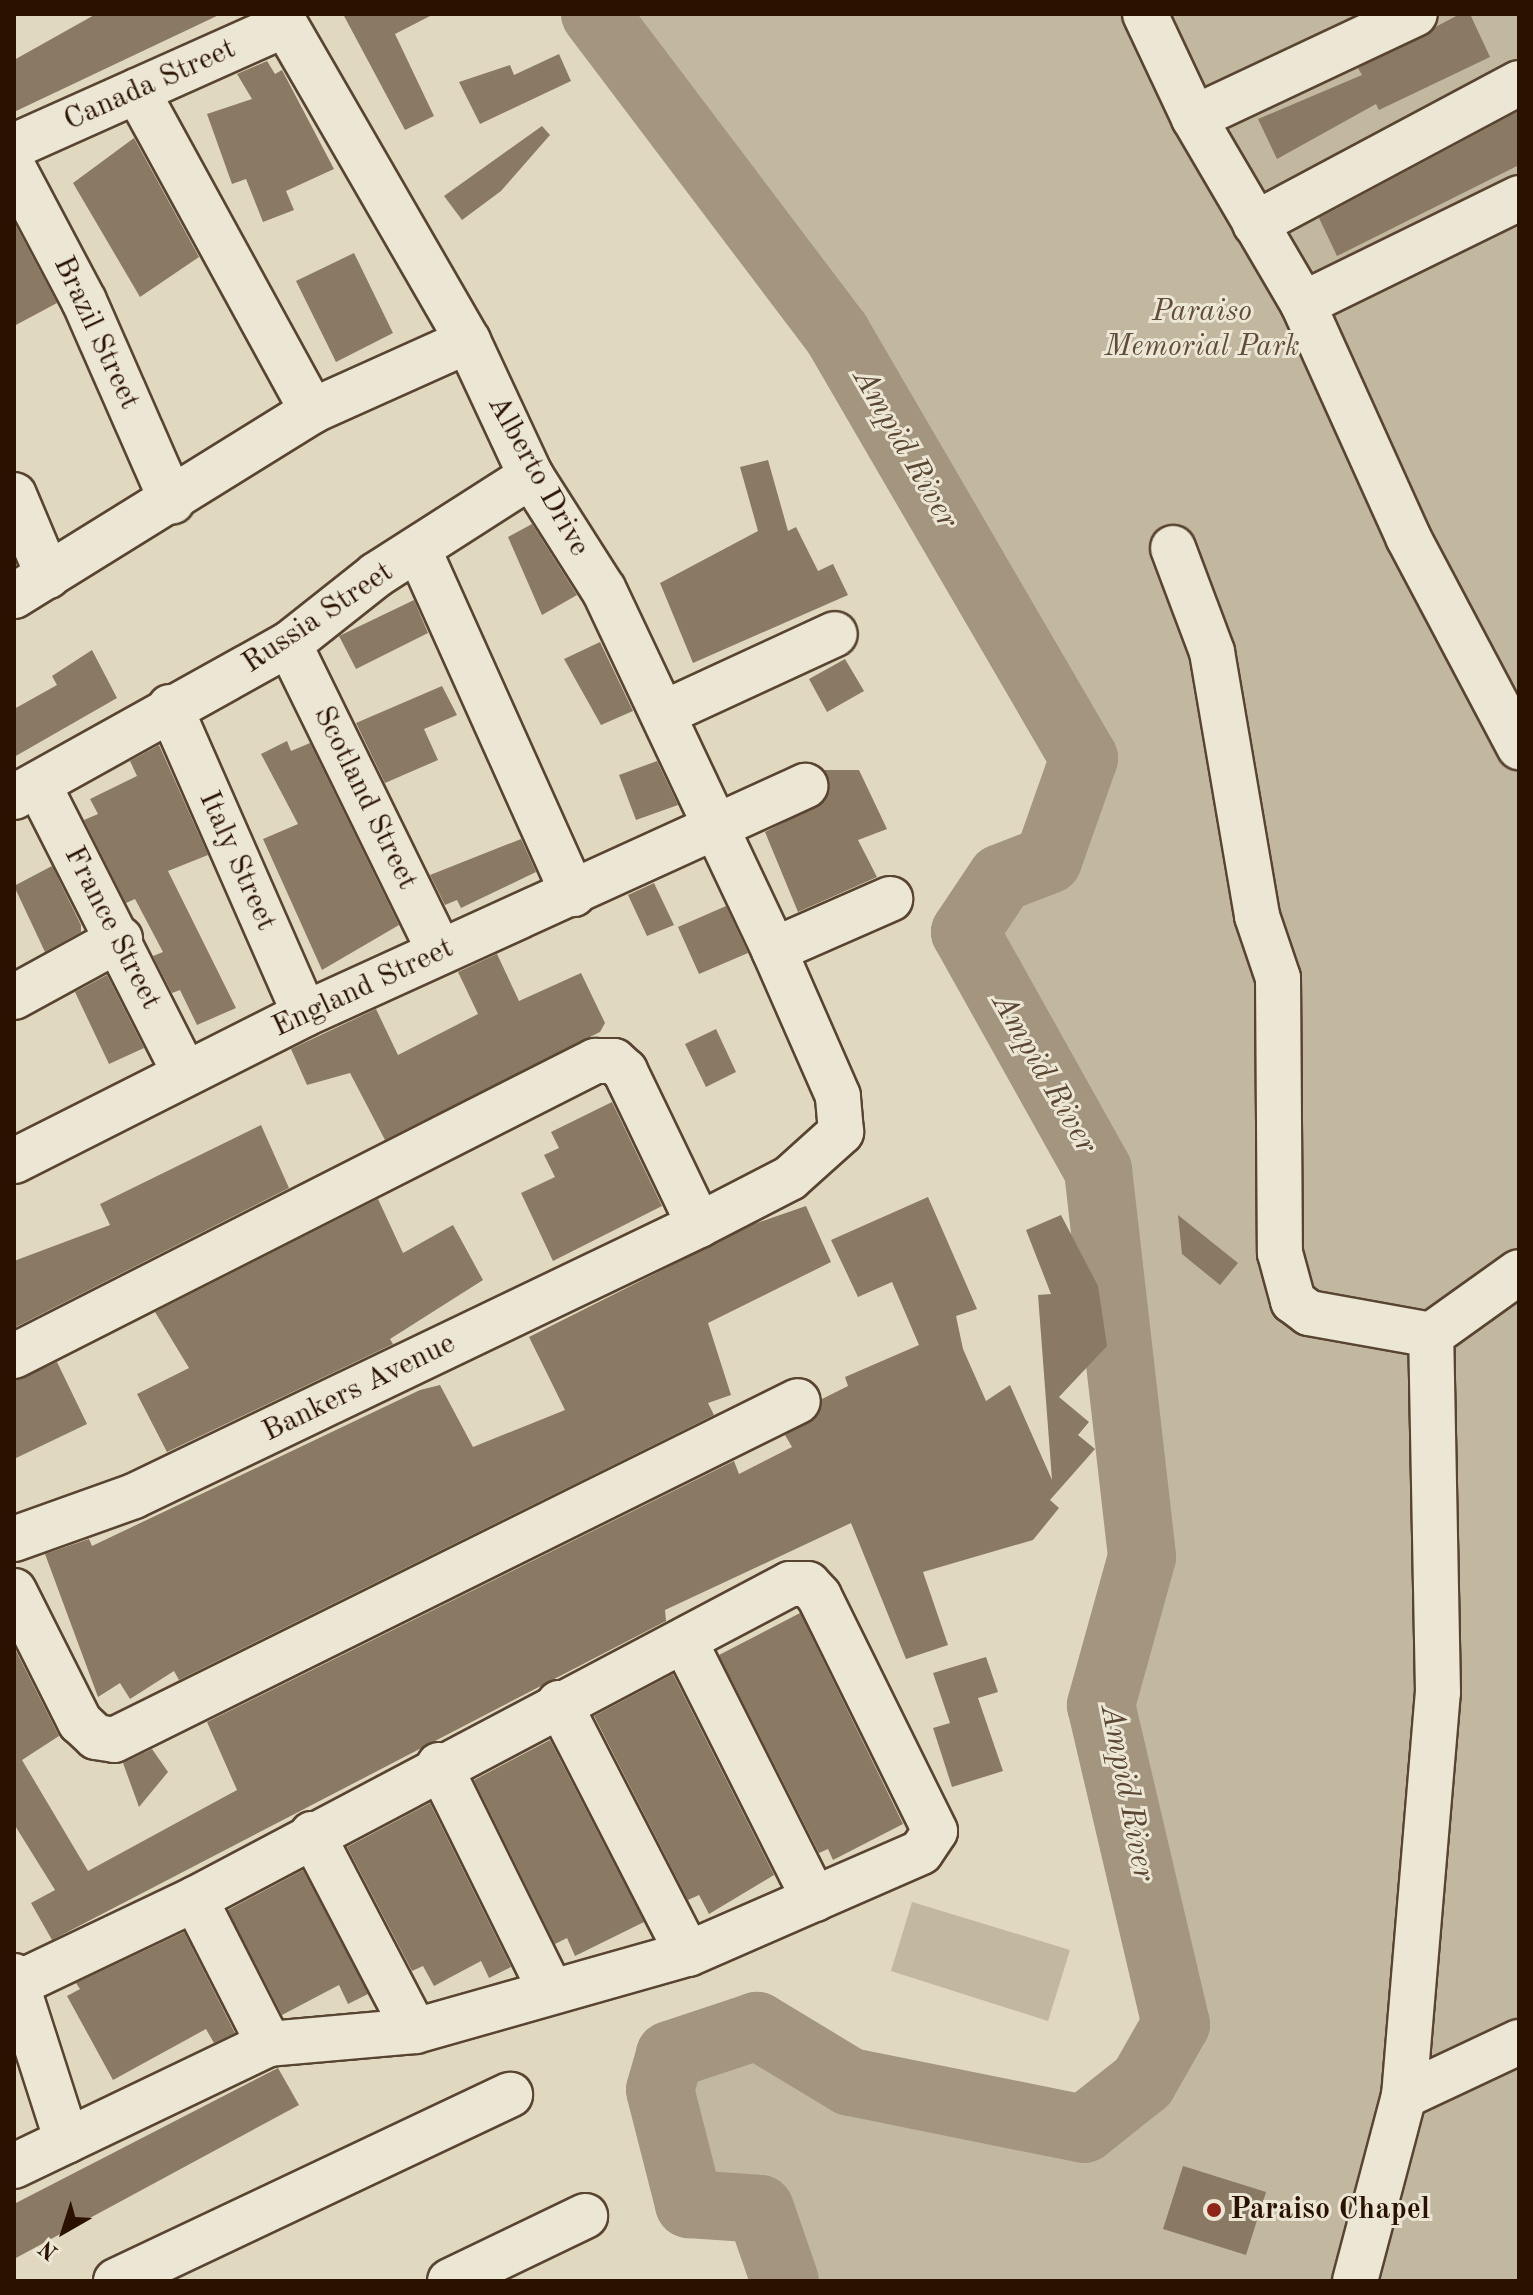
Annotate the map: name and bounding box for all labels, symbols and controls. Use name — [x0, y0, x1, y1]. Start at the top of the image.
street label: Canada Street — [58, 31, 242, 139]
street label: Brazil Street — [45, 251, 147, 415]
park label: Paraiso Memorial Park — [1104, 294, 1300, 364]
water label: Ampid River — [843, 362, 965, 536]
street label: Alberto Drive — [479, 389, 597, 563]
street label: Russia Street — [236, 554, 400, 682]
street label: Scotland Street — [305, 700, 425, 896]
street label: Italy Street — [190, 786, 284, 936]
street label: France Street — [55, 840, 169, 1016]
street label: England Street — [267, 930, 459, 1046]
water label: Ampid River — [982, 987, 1104, 1161]
street label: Bankers Avenue — [257, 1326, 461, 1450]
water label: Ampid River — [1090, 1702, 1162, 1884]
north arrow — [24, 2191, 104, 2271]
place label: Paraiso Chapel — [1230, 2192, 1430, 2228]
marker: Paraiso Chapel — [1205, 2201, 1223, 2219]
text: N — [35, 2236, 62, 2263]

